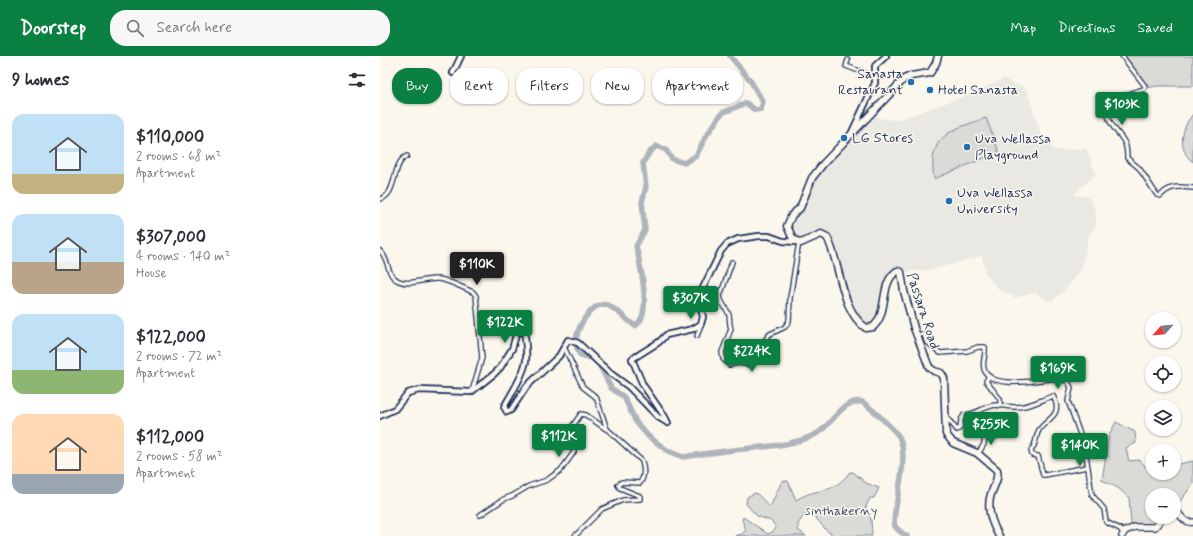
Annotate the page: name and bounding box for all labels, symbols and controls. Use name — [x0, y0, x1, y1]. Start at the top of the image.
search box — [110, 10, 390, 46]
text: Doorstep — [20, 16, 86, 41]
icon: search — [124, 17, 146, 39]
text: Search here — [156, 18, 232, 38]
text: Map — [1010, 19, 1036, 37]
text: Directions — [1058, 19, 1116, 37]
text: Saved — [1138, 19, 1173, 37]
place label: Sanasta Restaurant — [838, 65, 903, 99]
chip: Buy — [392, 68, 442, 104]
chip: Rent — [450, 68, 508, 104]
chip: Filters — [516, 68, 583, 104]
chip: New — [591, 68, 644, 104]
chip: Apartment — [652, 68, 743, 104]
text: 9 homes — [12, 69, 69, 91]
icon: filters — [346, 69, 368, 91]
marker: Sanasta Restaurant — [906, 77, 916, 87]
place label: Hotel Sanasta — [938, 81, 1018, 99]
marker: Hotel Sanasta — [925, 85, 935, 95]
pin: $103K — [1094, 92, 1150, 126]
text: $103K — [1104, 96, 1140, 113]
text: $110,000 — [136, 126, 204, 148]
place label: LG Stores — [852, 129, 913, 147]
icon: home — [44, 130, 92, 178]
place label: Uva Wellassa Playground — [975, 130, 1051, 164]
marker: LG Stores — [839, 133, 849, 143]
marker: Uva Wellassa Playground — [962, 142, 972, 152]
text: 2 rooms · 68 m² — [136, 148, 221, 165]
text: Apartment — [136, 165, 195, 182]
place label: Uva Wellassa University — [957, 184, 1033, 218]
marker: Uva Wellassa University — [944, 196, 954, 206]
text: $307,000 — [136, 226, 206, 248]
icon: home — [44, 230, 92, 278]
text: 4 rooms · 140 m² — [136, 248, 230, 265]
pin: $110K — [449, 252, 505, 286]
text: $110K — [459, 256, 495, 273]
text: House — [136, 265, 167, 282]
street label: Passara Road — [902, 270, 944, 352]
pin: $307K — [663, 286, 719, 320]
text: $307K — [672, 290, 710, 307]
pin: $122K — [477, 310, 533, 344]
north arrow — [1145, 312, 1181, 348]
map controls — [1145, 312, 1181, 524]
text: $122K — [486, 314, 524, 331]
text: $122,000 — [136, 326, 206, 348]
icon: home — [44, 330, 92, 378]
pin: $224K — [724, 339, 780, 373]
text: $224K — [733, 343, 771, 360]
text: 2 rooms · 72 m² — [136, 348, 222, 365]
pin: $169K — [1030, 356, 1086, 390]
button: locate — [1145, 356, 1181, 392]
text: $169K — [1040, 360, 1076, 377]
text: Apartment — [136, 365, 195, 382]
button: layers — [1145, 400, 1181, 436]
pin: $255K — [963, 412, 1019, 446]
text: $255K — [972, 416, 1010, 433]
pin: $112K — [531, 424, 587, 458]
text: $112,000 — [136, 426, 204, 448]
text: $112K — [541, 428, 577, 445]
icon: home — [44, 430, 92, 478]
pin: $140K — [1052, 433, 1108, 467]
text: $140K — [1061, 437, 1099, 454]
button: + — [1145, 444, 1181, 480]
text: 2 rooms · 58 m² — [136, 448, 223, 465]
text: Apartment — [136, 465, 195, 482]
button: − — [1145, 488, 1181, 524]
park label: sinthakerny — [804, 502, 878, 520]

